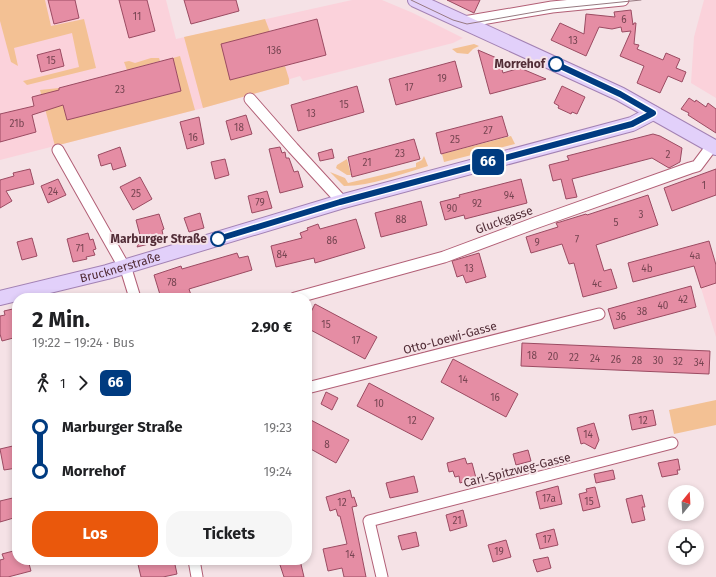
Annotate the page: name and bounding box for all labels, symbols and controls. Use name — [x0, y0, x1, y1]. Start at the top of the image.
house number: 11 — [133, 11, 141, 23]
house number: 6 — [621, 14, 627, 26]
house number: 13 — [568, 35, 578, 47]
house number: 136 — [267, 45, 281, 57]
house number: 15 — [46, 55, 56, 67]
marker: Morrehof — [548, 56, 564, 72]
place label: Morrehof — [494, 57, 547, 71]
house number: 19 — [437, 73, 447, 85]
house number: 17 — [405, 82, 414, 94]
house number: 23 — [115, 84, 125, 96]
house number: 15 — [339, 99, 349, 111]
house number: 13 — [306, 108, 316, 120]
house number: 21b — [10, 118, 25, 130]
house number: 18 — [234, 122, 244, 134]
house number: 27 — [483, 125, 493, 137]
house number: 16 — [188, 132, 198, 144]
house number: 25 — [450, 134, 460, 146]
house number: 23 — [395, 148, 405, 160]
line badge: 66 — [470, 149, 506, 175]
house number: 2 — [666, 149, 671, 161]
text: 66 — [480, 153, 496, 170]
house number: 21 — [362, 157, 372, 169]
house number: 1 — [702, 180, 706, 192]
house number: 24 — [48, 186, 59, 198]
house number: 25 — [131, 188, 141, 200]
house number: 94 — [504, 190, 515, 202]
house number: 79 — [255, 197, 265, 209]
house number: 92 — [472, 198, 482, 210]
house number: 90 — [447, 203, 458, 215]
street label: Gluckgasse — [473, 203, 535, 237]
house number: 3 — [639, 209, 644, 221]
house number: 88 — [395, 214, 407, 226]
house number: 5 — [613, 217, 619, 229]
marker: Marburger Straße — [210, 231, 226, 247]
place label: Marburger Straße — [110, 232, 207, 246]
house number: 7 — [575, 234, 580, 246]
house number: 86 — [327, 235, 337, 247]
house number: 9 — [534, 237, 540, 249]
house number: 71 — [76, 243, 84, 255]
street label: Brucknerstraße — [78, 249, 162, 285]
house number: 84 — [277, 249, 288, 261]
house number: 4a — [690, 250, 700, 262]
house number: 13 — [464, 263, 474, 275]
house number: 4b — [641, 263, 653, 275]
house number: 78 — [167, 277, 177, 289]
house number: 4c — [592, 278, 602, 290]
house number: 42 — [678, 294, 688, 306]
house number: 40 — [658, 300, 669, 312]
text: 2 Min. — [32, 306, 90, 333]
house number: 38 — [637, 306, 648, 318]
house number: 36 — [616, 311, 626, 323]
text: 2.90 € — [251, 318, 292, 336]
house number: 15 — [321, 319, 331, 331]
street label: Otto-Loewi-Gasse — [402, 319, 498, 357]
text: 19:22 – 19:24 · Bus — [32, 335, 134, 350]
house number: 17 — [352, 335, 361, 347]
house number: 18 — [527, 350, 537, 362]
house number: 20 — [548, 351, 559, 363]
house number: 22 — [569, 352, 579, 364]
house number: 24 — [590, 353, 601, 365]
house number: 26 — [611, 354, 621, 366]
house number: 28 — [632, 355, 643, 367]
house number: 30 — [653, 355, 664, 367]
house number: 32 — [673, 356, 683, 368]
house number: 34 — [694, 357, 705, 369]
icon: walk — [32, 372, 54, 394]
icon: forward — [72, 372, 94, 394]
text: 66 — [108, 374, 123, 391]
house number: 14 — [458, 374, 469, 386]
text: 1 — [60, 376, 66, 391]
house number: 16 — [490, 392, 500, 404]
house number: 10 — [374, 398, 384, 410]
house number: 12 — [407, 415, 417, 427]
house number: 12 — [638, 415, 648, 427]
text: Marburger Straße — [62, 418, 183, 436]
text: 19:23 — [264, 420, 292, 435]
house number: 14 — [583, 429, 594, 441]
house number: 8 — [324, 439, 330, 451]
street label: Carl-Spitzweg-Gasse — [462, 450, 572, 490]
text: Morrehof — [62, 462, 125, 480]
text: 19:24 — [263, 464, 292, 479]
north arrow — [668, 485, 704, 521]
map controls — [668, 485, 704, 565]
house number: 17a — [542, 493, 556, 505]
house number: 15 — [584, 496, 594, 508]
house number: 12 — [337, 497, 347, 509]
button: Los — [32, 511, 158, 557]
button: Tickets — [166, 511, 292, 557]
house number: 21 — [452, 515, 462, 527]
button: locate — [668, 529, 704, 565]
house number: 17 — [543, 534, 552, 546]
house number: 19 — [494, 546, 504, 558]
house number: 14 — [345, 549, 356, 561]

